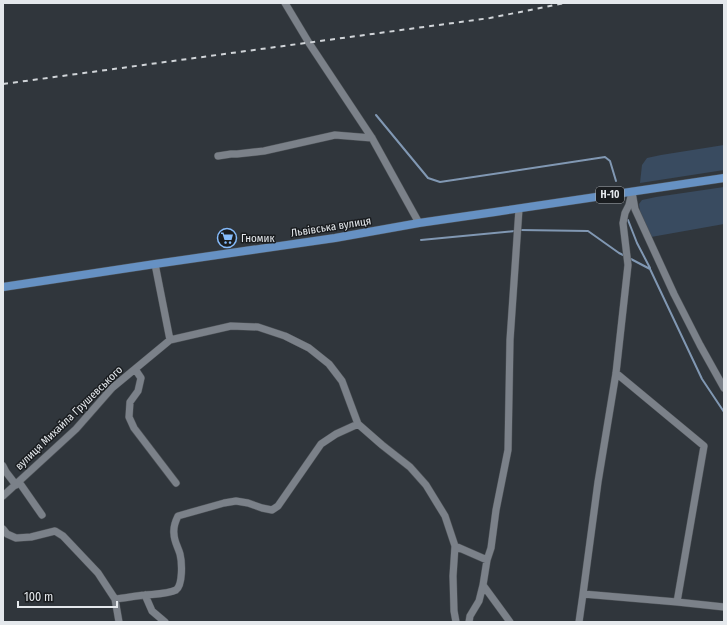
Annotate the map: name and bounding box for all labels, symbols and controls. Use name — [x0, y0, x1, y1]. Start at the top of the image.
road number: Н-10 — [596, 187, 624, 203]
street label: Львівська вулиця — [290, 214, 372, 240]
supermarket icon: Гномик — [216, 227, 238, 249]
place label: Гномик — [241, 232, 275, 245]
street label: вулиця Михайла Грушевського — [13, 363, 125, 473]
scale bar — [18, 583, 117, 609]
text: 100 m — [24, 590, 53, 604]

